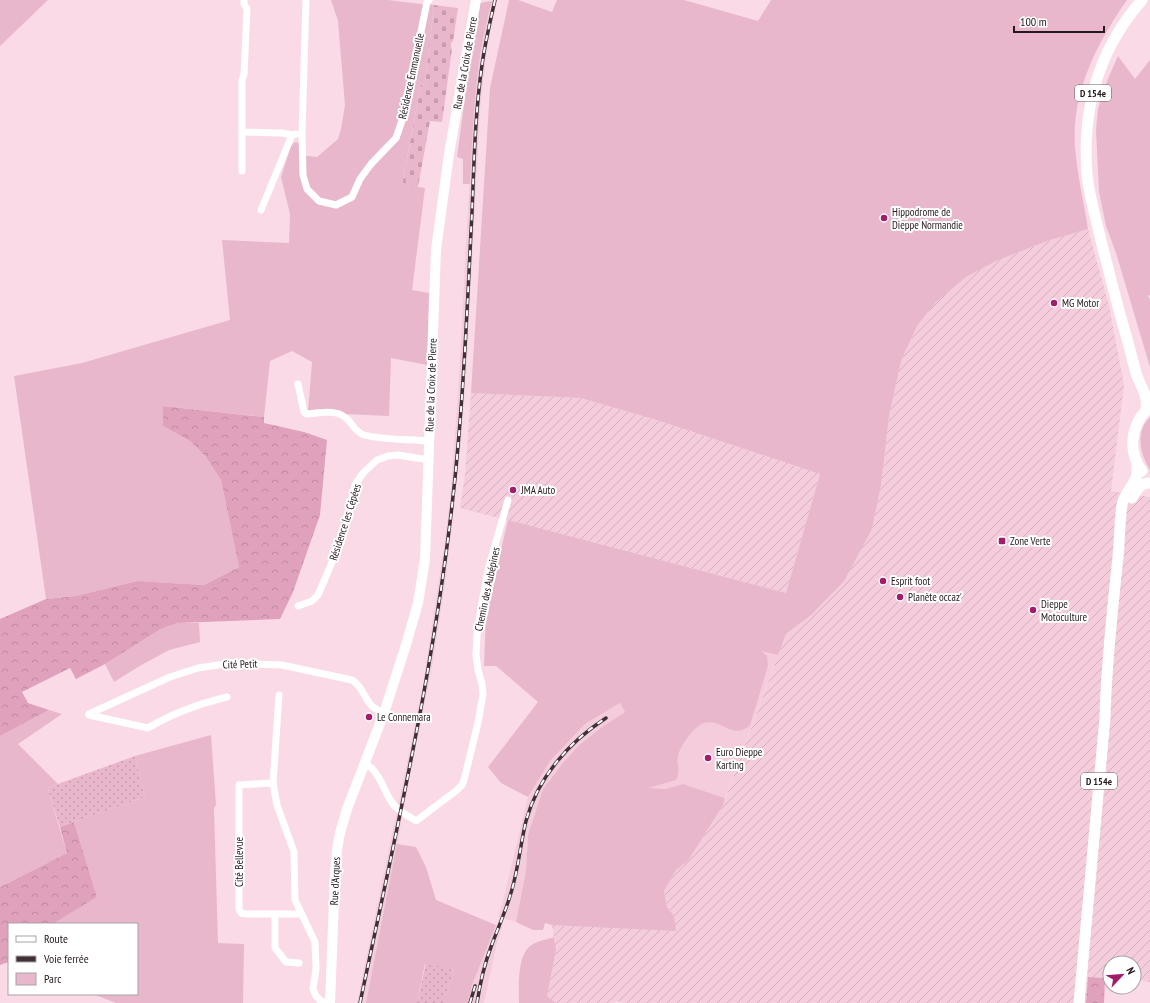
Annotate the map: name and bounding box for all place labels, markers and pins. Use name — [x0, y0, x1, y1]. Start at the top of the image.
place label: Hippodrome de Dieppe Normandie — [892, 205, 963, 232]
marker: Hippodrome de Dieppe Normandie — [879, 213, 889, 223]
place label: MG Motor — [1062, 296, 1099, 310]
marker: MG Motor — [1049, 298, 1059, 308]
place label: JMA Auto — [520, 483, 555, 497]
marker: JMA Auto — [508, 485, 518, 495]
place label: Zone Verte — [1010, 534, 1051, 548]
marker: Zone Verte — [997, 536, 1007, 546]
place label: Esprit foot — [891, 574, 930, 588]
marker: Esprit foot — [878, 576, 888, 586]
place label: Planète occaz' — [908, 590, 962, 604]
marker: Planète occaz' — [895, 592, 905, 602]
place label: Dieppe Motoculture — [1041, 597, 1088, 624]
marker: Dieppe Motoculture — [1028, 605, 1038, 615]
place label: Le Connemara — [377, 710, 431, 724]
marker: Le Connemara — [364, 712, 374, 722]
place label: Euro Dieppe Karting — [716, 745, 763, 772]
marker: Euro Dieppe Karting — [703, 753, 713, 763]

